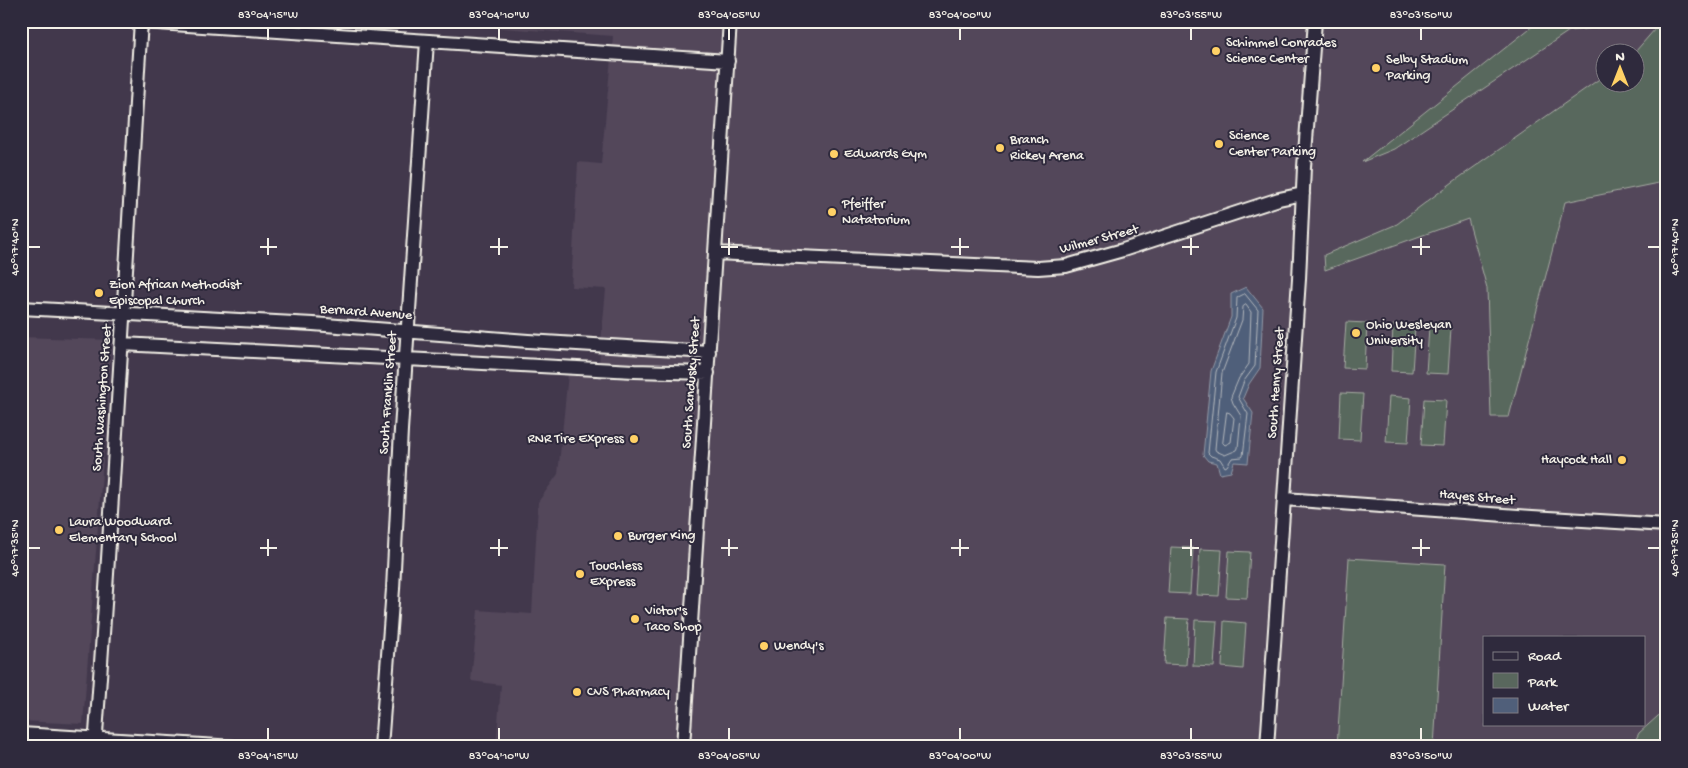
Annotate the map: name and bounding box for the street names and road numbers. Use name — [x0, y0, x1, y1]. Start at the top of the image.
street label: Wilmer Street — [1058, 221, 1141, 259]
street label: Bernard Avenue — [318, 301, 413, 325]
street label: South Sandusky Street — [679, 316, 705, 449]
street label: South Washington Street — [89, 323, 117, 472]
street label: South Henry Street — [1265, 326, 1289, 439]
street label: South Franklin Street — [376, 330, 402, 455]
street label: Hayes Street — [1439, 486, 1517, 510]

